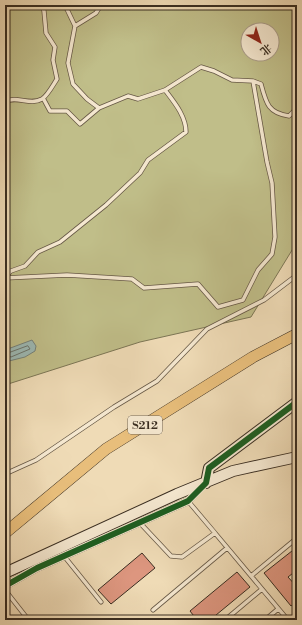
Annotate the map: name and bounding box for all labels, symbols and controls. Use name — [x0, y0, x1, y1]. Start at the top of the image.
north arrow — [240, 22, 280, 62]
text: 北 — [257, 40, 274, 58]
road number: S212 — [128, 416, 162, 434]

